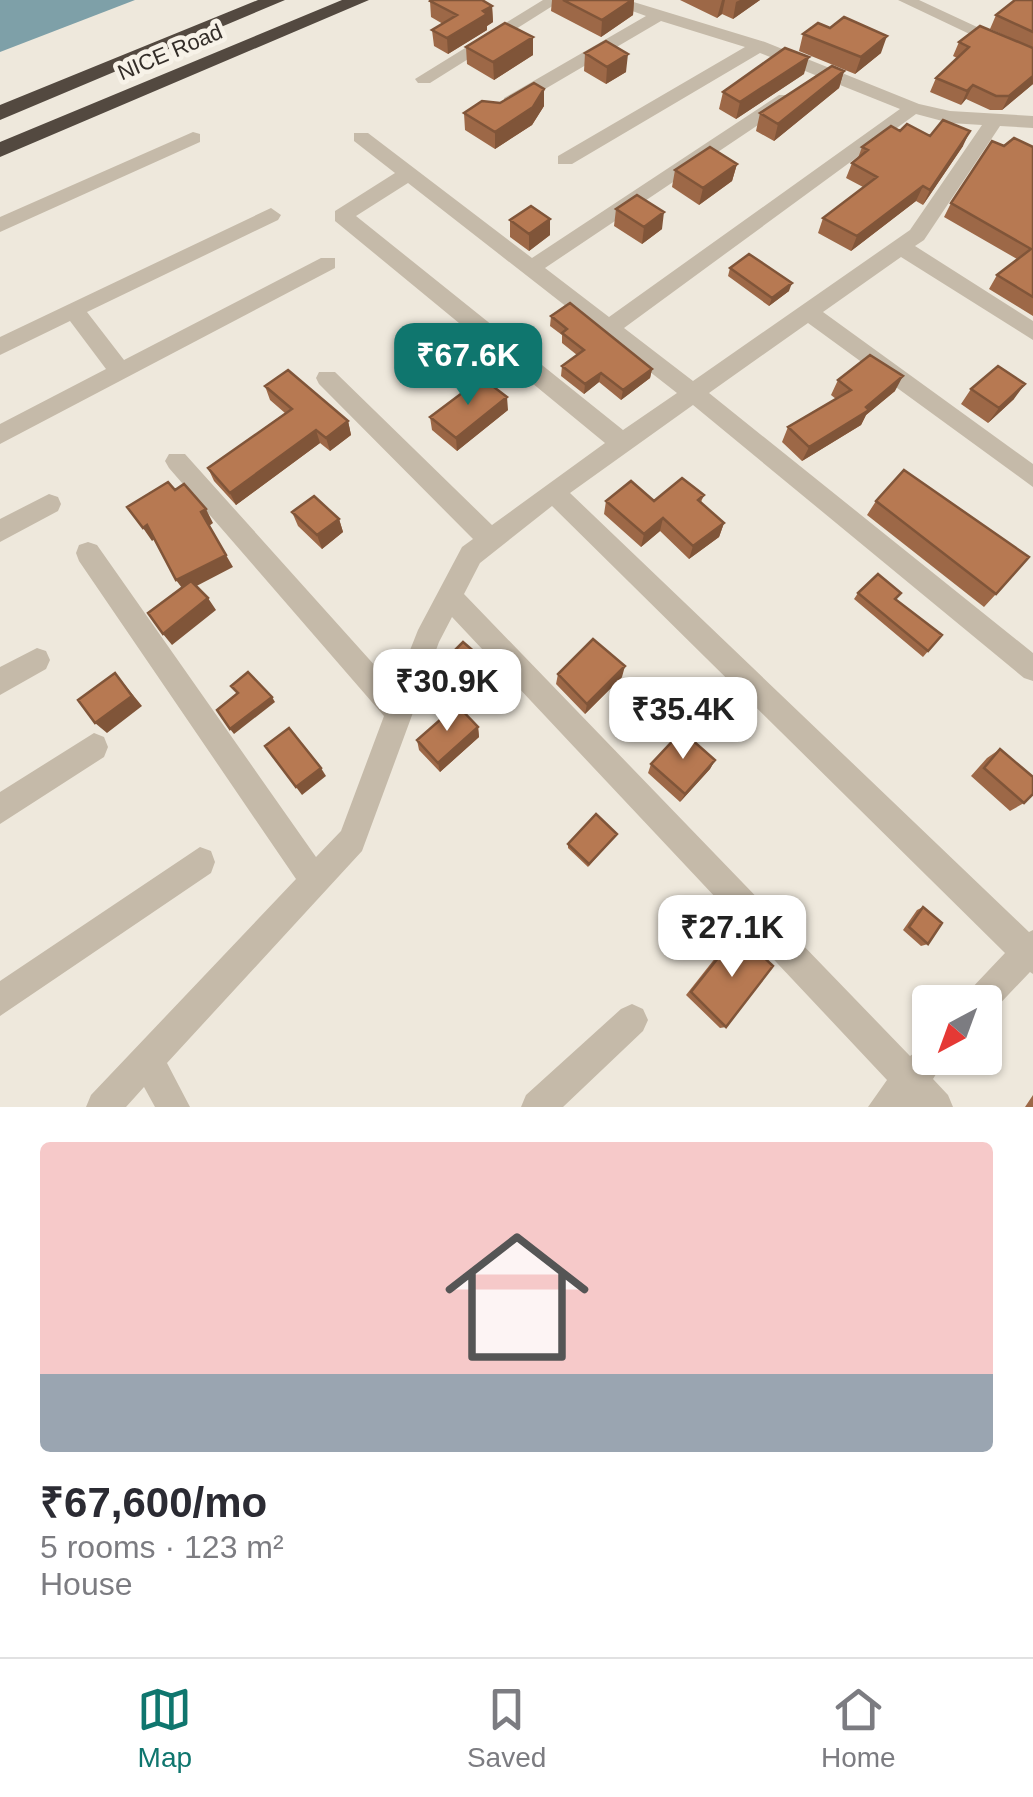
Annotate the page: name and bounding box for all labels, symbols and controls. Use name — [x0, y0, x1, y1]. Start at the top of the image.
street label: NICE Road — [114, 19, 226, 85]
pin: ₹67.6K — [387, 323, 549, 408]
text: ₹67.6K — [416, 337, 520, 373]
pin: ₹30.9K — [366, 649, 528, 734]
text: ₹30.9K — [395, 663, 499, 699]
pin: ₹35.4K — [602, 677, 764, 762]
text: ₹35.4K — [631, 691, 735, 727]
pin: ₹27.1K — [651, 895, 813, 980]
text: ₹27.1K — [680, 909, 784, 945]
north arrow — [912, 985, 1002, 1075]
map controls — [912, 985, 1002, 1075]
icon: home — [427, 1207, 607, 1387]
text: ₹67,600/mo — [40, 1479, 267, 1526]
text: 5 rooms · 123 m² — [40, 1529, 284, 1565]
text: House — [40, 1566, 133, 1602]
tab: Map — [137, 1682, 192, 1774]
tab: Saved — [467, 1682, 546, 1774]
tab: Home — [821, 1682, 896, 1774]

